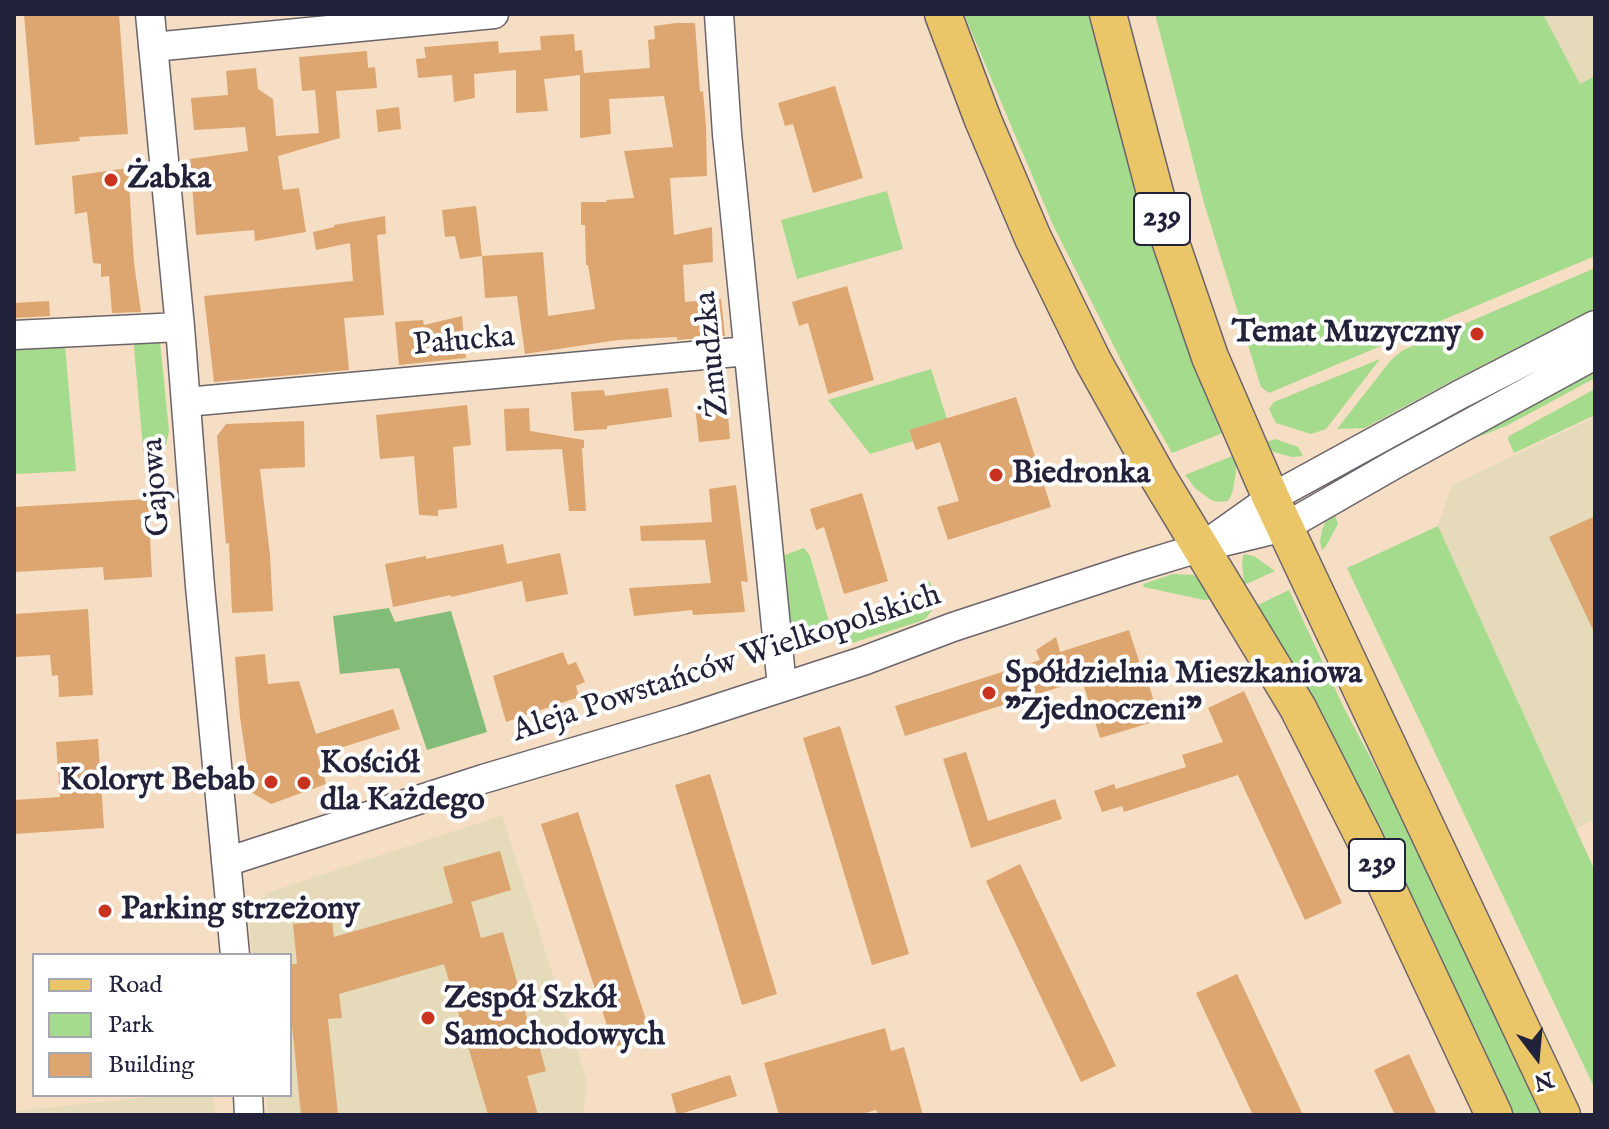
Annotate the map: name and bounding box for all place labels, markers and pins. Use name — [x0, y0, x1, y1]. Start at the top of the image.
place label: Żabka — [127, 161, 211, 199]
marker: Żabka — [102, 171, 120, 189]
place label: Temat Muzyczny — [1232, 315, 1461, 353]
marker: Temat Muzyczny — [1468, 325, 1486, 343]
place label: Biedronka — [1012, 456, 1150, 494]
marker: Biedronka — [987, 466, 1005, 484]
place label: Spółdzielnia Mieszkaniowa "Zjednoczeni" — [1005, 656, 1362, 731]
marker: Spółdzielnia Mieszkaniowa "Zjednoczeni" — [980, 684, 998, 702]
place label: Kościół dla Każdego — [320, 746, 485, 821]
place label: Koloryt Bebab — [60, 763, 255, 801]
marker: Koloryt Bebab — [262, 773, 280, 791]
marker: Kościół dla Każdego — [295, 774, 313, 792]
place label: Parking strzeżony — [121, 892, 360, 930]
marker: Parking strzeżony — [96, 902, 114, 920]
place label: Zespół Szkół Samochodowych — [444, 981, 665, 1056]
marker: Zespół Szkół Samochodowych — [419, 1009, 437, 1027]

